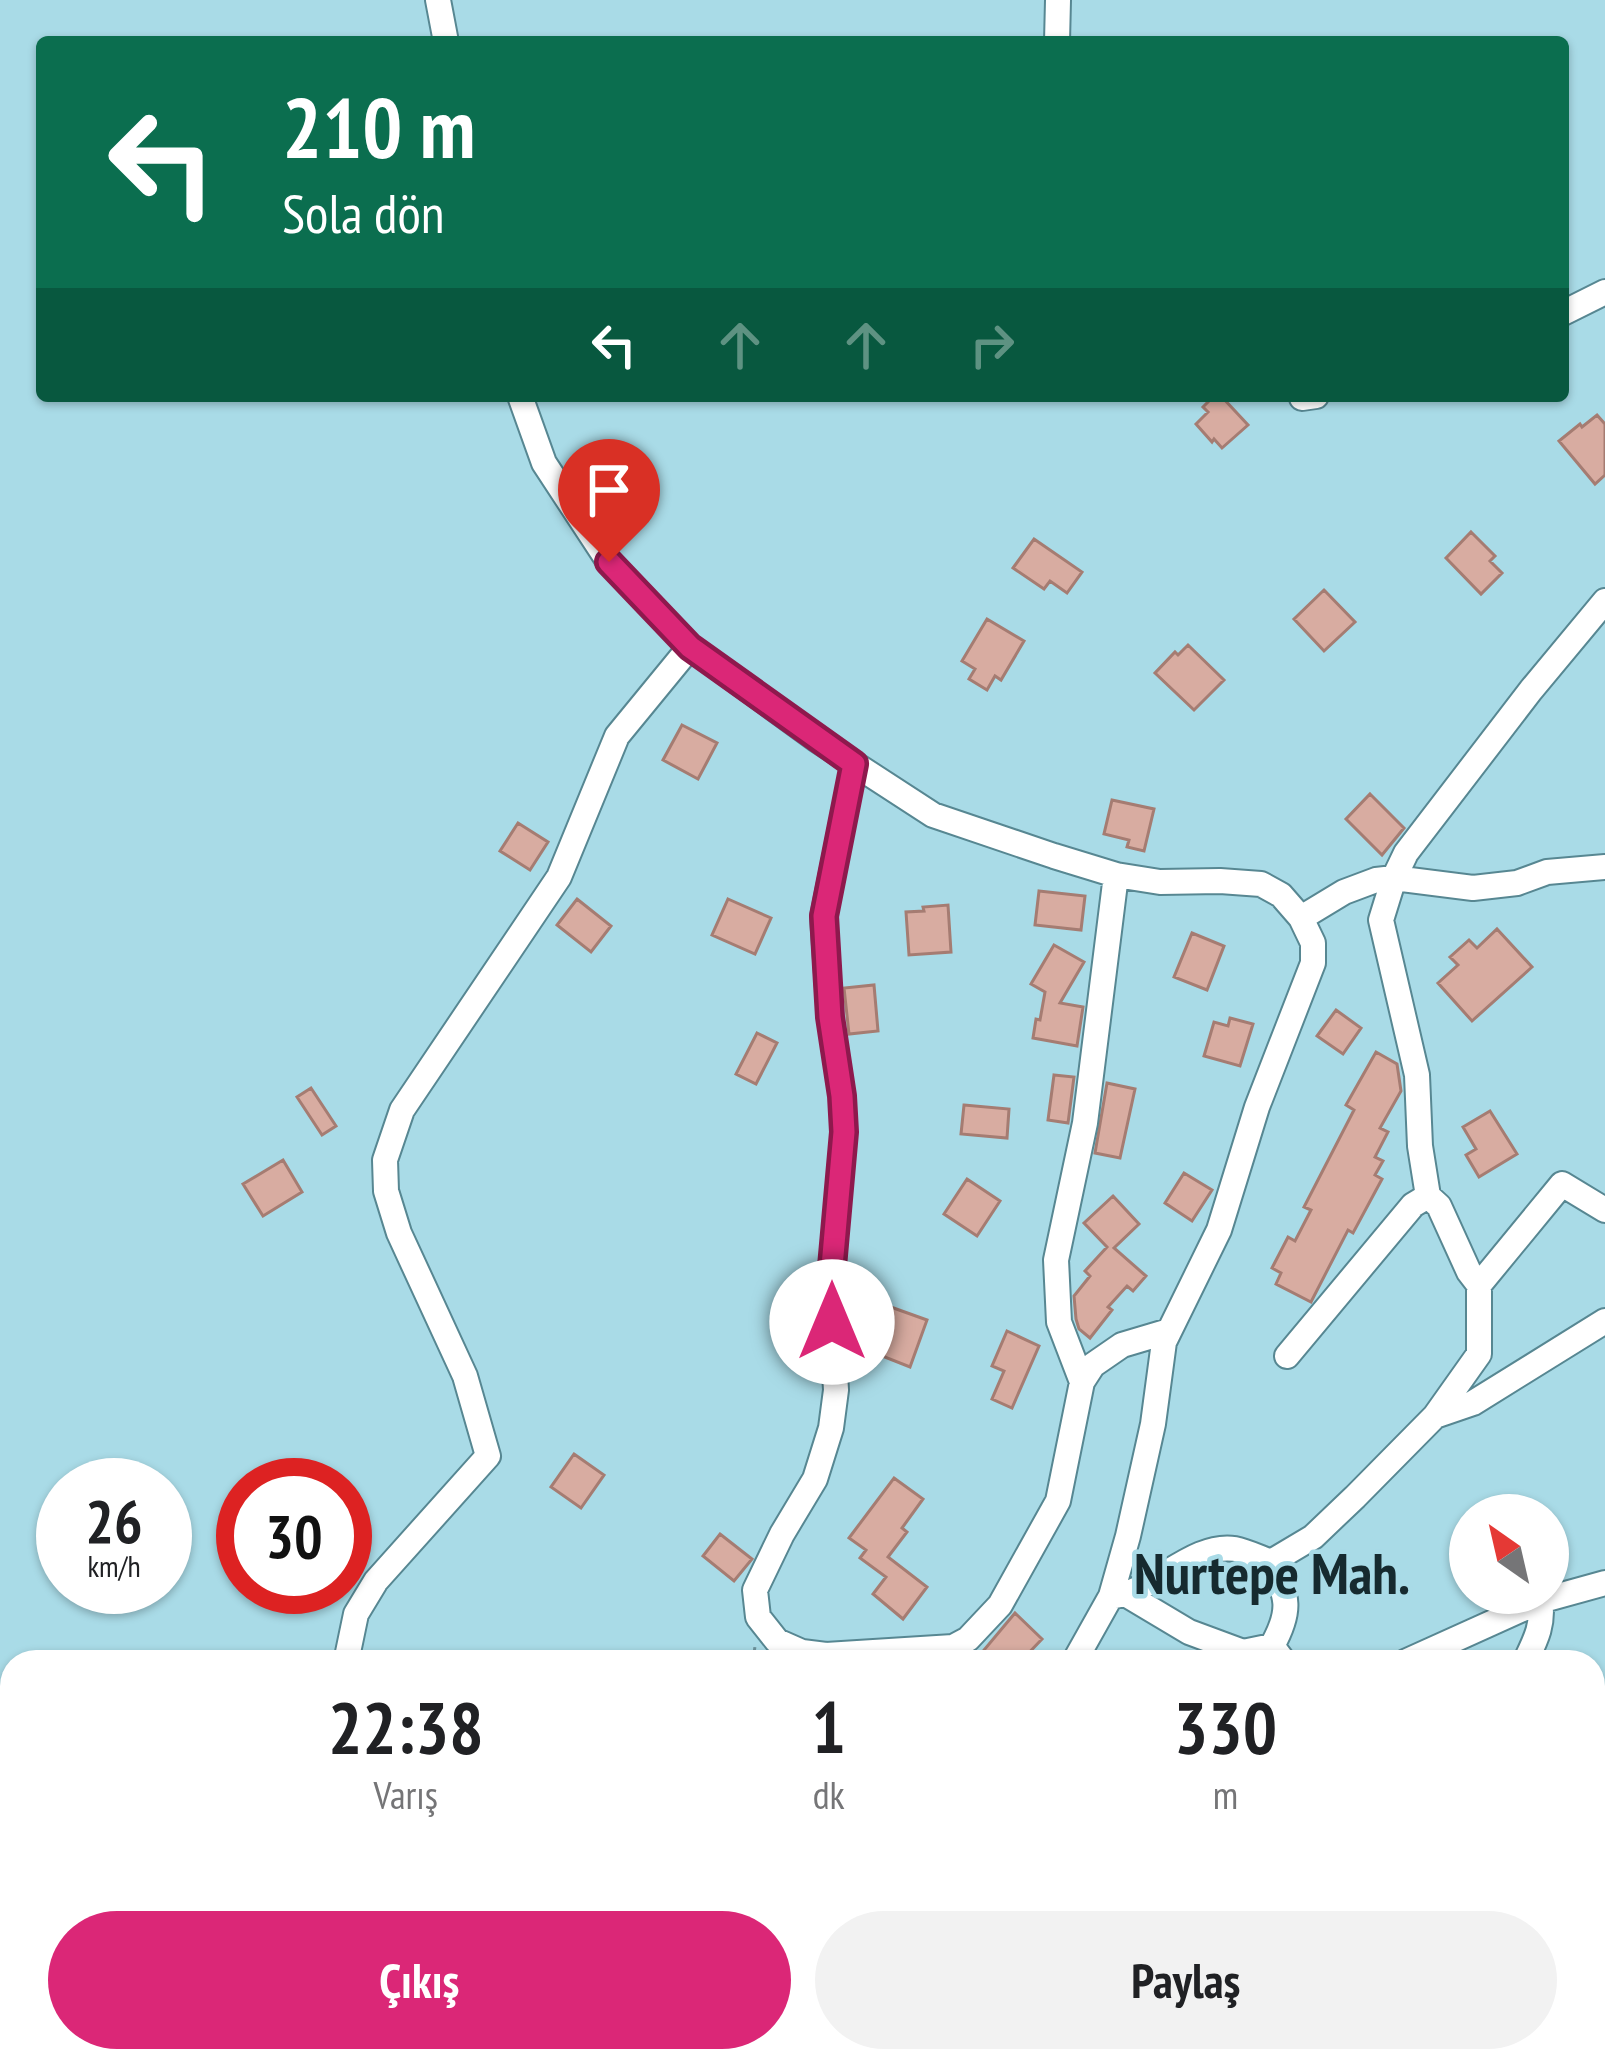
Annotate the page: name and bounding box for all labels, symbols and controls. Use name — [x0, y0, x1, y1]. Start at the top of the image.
text: 210 m — [282, 72, 475, 181]
icon: left — [84, 84, 240, 240]
text: Sola dön — [282, 178, 445, 248]
icon: left — [581, 312, 647, 378]
icon: ahead — [707, 312, 773, 378]
icon: ahead — [833, 312, 899, 378]
icon: right — [959, 312, 1025, 378]
pin — [558, 439, 660, 562]
icon: arrive — [576, 457, 642, 523]
position arrow — [769, 1259, 895, 1385]
speed limit sign: 30 — [216, 1458, 372, 1614]
text: 26 — [85, 1482, 143, 1560]
north arrow — [1449, 1494, 1569, 1614]
map controls — [1449, 1494, 1569, 1614]
district label: Nurtepe Mah. — [1134, 1536, 1410, 1610]
text: km/h — [87, 1546, 141, 1585]
text: 22:38 — [328, 1680, 484, 1773]
text: 1 — [812, 1680, 846, 1773]
text: 330 — [1174, 1680, 1277, 1773]
text: Varış — [374, 1769, 438, 1820]
text: dk — [813, 1769, 845, 1820]
text: m — [1213, 1769, 1238, 1820]
button: Çıkış — [48, 1911, 791, 2049]
button: Paylaş — [815, 1911, 1557, 2049]

